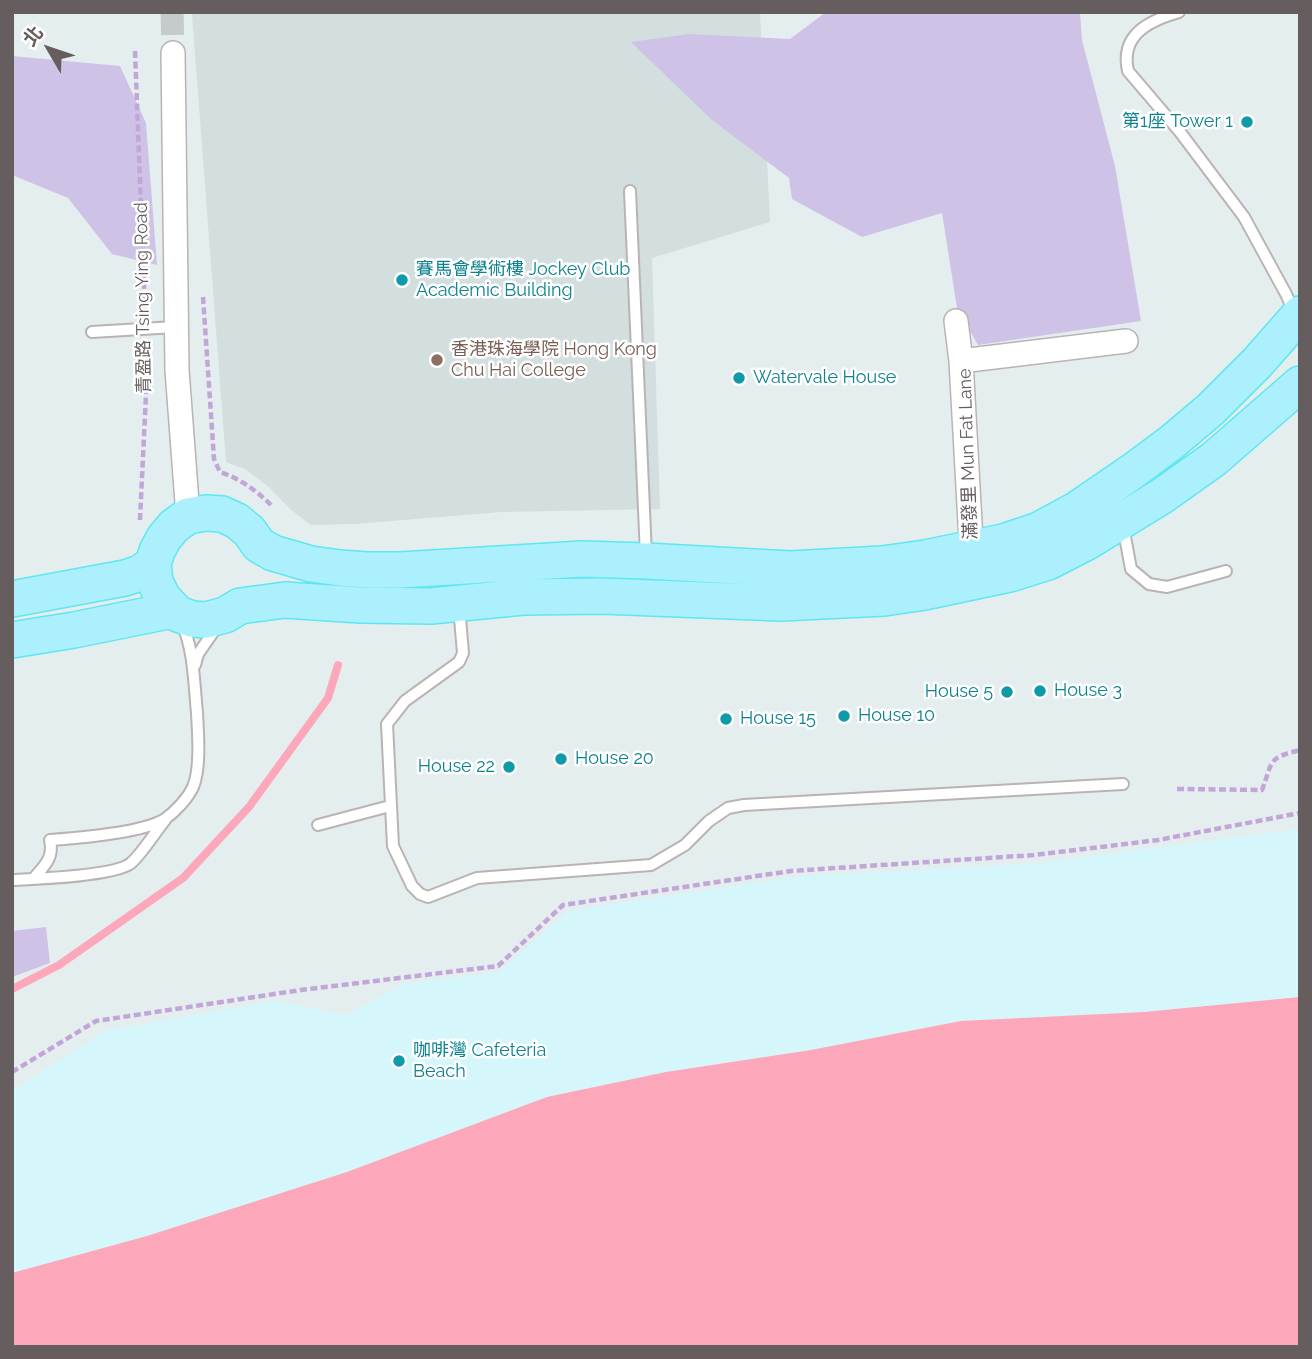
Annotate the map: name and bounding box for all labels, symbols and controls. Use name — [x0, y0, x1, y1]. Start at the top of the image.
north arrow — [14, 14, 84, 84]
text: 北 — [18, 21, 47, 50]
place label: 第1座 Tower 1 — [1122, 111, 1233, 133]
marker: 第1座 Tower 1 — [1239, 114, 1255, 130]
street label: 青盈路 Tsing Ying Road — [131, 202, 155, 394]
place label: 賽馬會學術樓 Jockey Club Academic Building — [416, 259, 630, 302]
marker: 賽馬會學術樓 Jockey Club Academic Building — [394, 272, 410, 288]
place label: 香港珠海學院 Hong Kong Chu Hai College — [451, 339, 657, 382]
marker: 香港珠海學院 Hong Kong Chu Hai College — [429, 352, 445, 368]
place label: Watervale House — [753, 367, 896, 389]
street label: 滿發里 Mun Fat Lane — [954, 368, 982, 540]
marker: Watervale House — [731, 370, 747, 386]
place label: House 3 — [1054, 680, 1122, 702]
place label: House 5 — [925, 681, 993, 703]
marker: House 3 — [1032, 683, 1048, 699]
marker: House 5 — [999, 684, 1015, 700]
place label: House 10 — [858, 705, 935, 727]
place label: House 15 — [740, 708, 816, 730]
marker: House 10 — [836, 708, 852, 724]
marker: House 15 — [718, 711, 734, 727]
place label: House 20 — [575, 748, 654, 770]
marker: House 20 — [553, 751, 569, 767]
place label: House 22 — [418, 756, 495, 778]
marker: House 22 — [501, 759, 517, 775]
place label: 咖啡灣 Cafeteria Beach — [413, 1040, 546, 1082]
marker: 咖啡灣 Cafeteria Beach — [391, 1053, 407, 1069]

